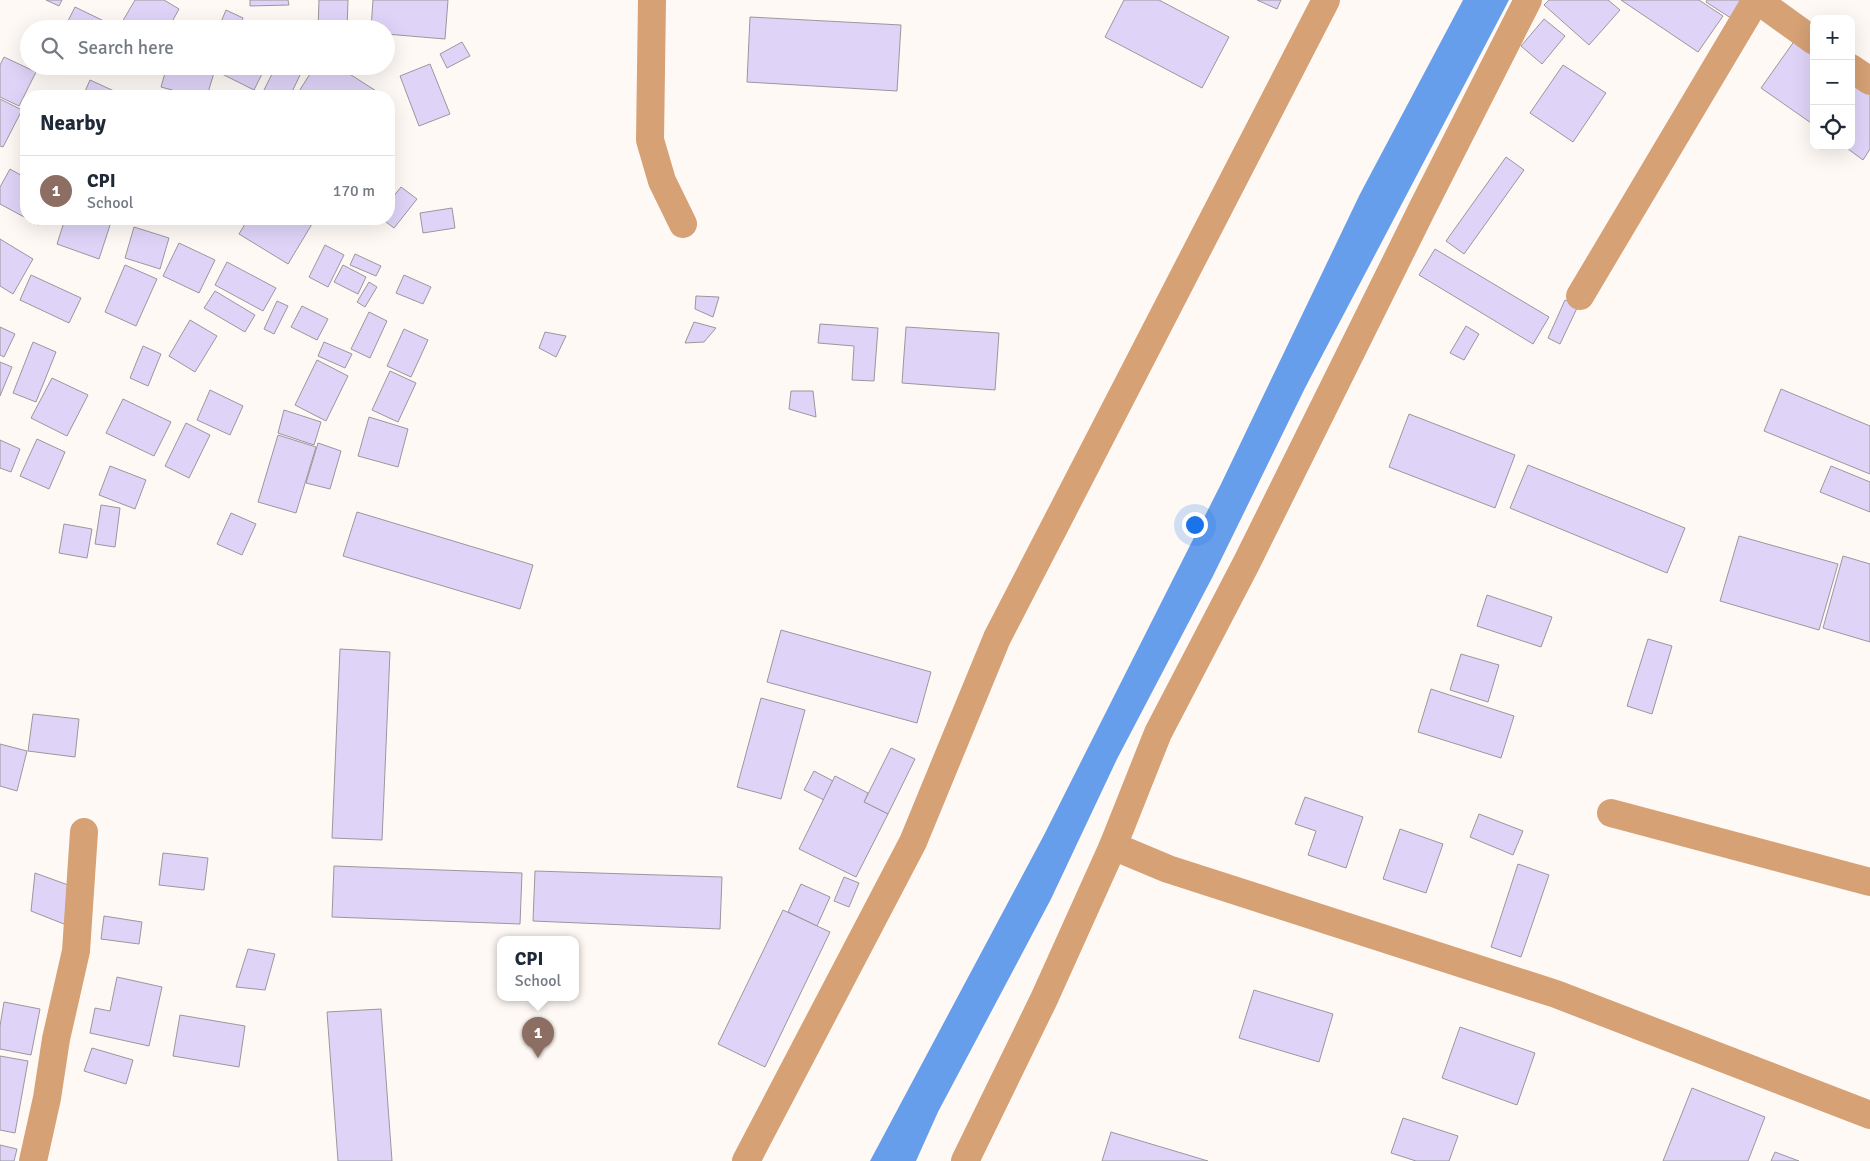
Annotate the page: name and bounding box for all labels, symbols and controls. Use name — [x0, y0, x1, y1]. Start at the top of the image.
map controls — [1810, 15, 1855, 150]
button: + — [1810, 15, 1855, 60]
search box — [20, 20, 395, 75]
icon: search — [38, 34, 66, 62]
text: Search here — [78, 36, 174, 60]
button: − — [1810, 60, 1855, 105]
button: locate — [1810, 105, 1855, 150]
text: Nearby — [40, 110, 106, 136]
text: CPI — [87, 169, 116, 193]
text: 1 — [52, 181, 60, 201]
text: 170 m — [333, 181, 375, 201]
text: School — [87, 193, 133, 213]
your location — [1182, 512, 1208, 538]
popup — [497, 936, 579, 1001]
text: CPI — [515, 947, 544, 971]
text: School — [515, 971, 561, 991]
pin: 1 — [522, 1017, 554, 1058]

